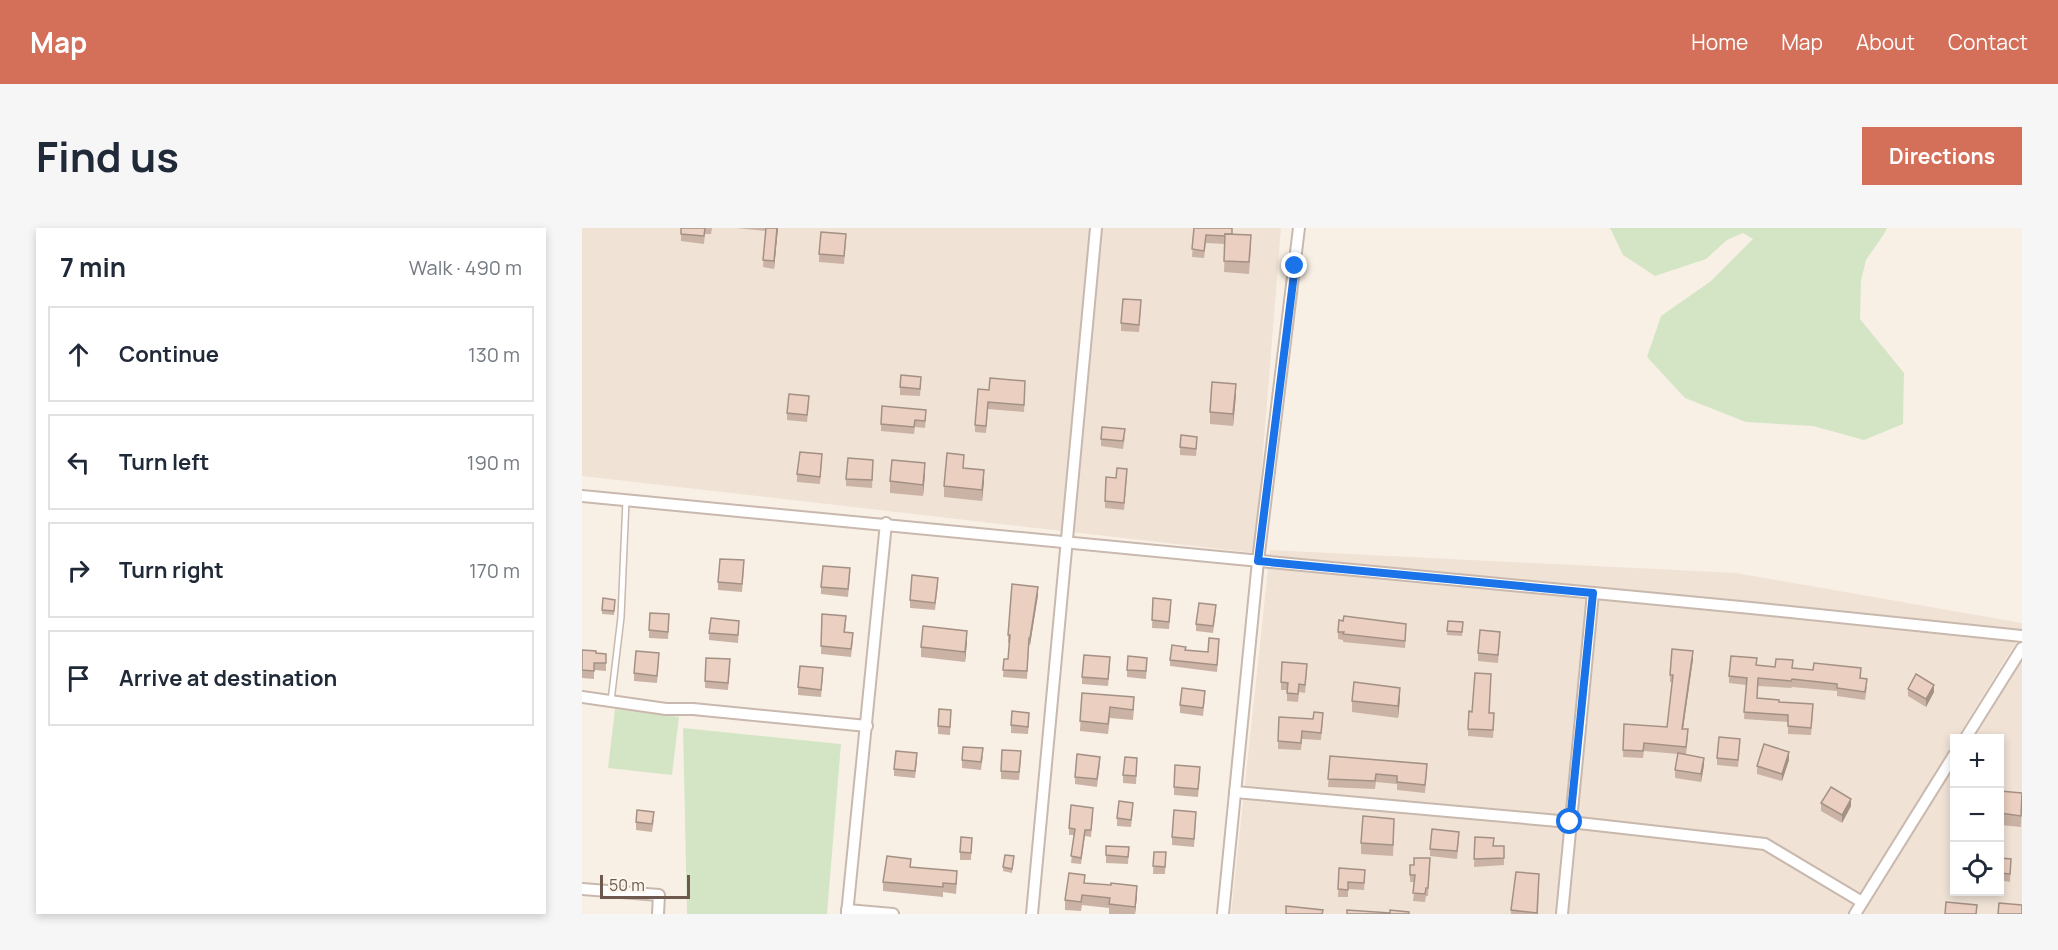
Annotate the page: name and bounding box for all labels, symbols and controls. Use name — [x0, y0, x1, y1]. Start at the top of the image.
text: Map — [30, 23, 87, 61]
text: Home — [1691, 28, 1748, 56]
text: Map — [1781, 28, 1823, 56]
text: About — [1856, 28, 1915, 56]
text: Contact — [1948, 28, 2028, 56]
text: Find us — [36, 127, 179, 185]
button: Directions — [1862, 127, 2022, 185]
text: 7 min — [60, 249, 126, 285]
route end — [1281, 252, 1307, 278]
text: Walk · 490 m — [409, 254, 522, 281]
icon: ahead — [62, 338, 95, 371]
text: Continue — [119, 339, 219, 369]
text: 130 m — [468, 341, 520, 368]
icon: left — [62, 446, 95, 479]
text: Turn left — [119, 447, 209, 477]
text: 190 m — [467, 449, 520, 476]
icon: right — [62, 554, 95, 587]
text: Turn right — [119, 555, 224, 585]
text: 170 m — [469, 557, 520, 584]
icon: arrive — [62, 662, 95, 695]
text: Arrive at destination — [119, 663, 337, 693]
map controls — [1950, 734, 2004, 896]
button: + — [1950, 734, 2004, 788]
button: − — [1950, 788, 2004, 842]
route start — [1556, 808, 1582, 834]
button: locate — [1950, 842, 2004, 896]
scale bar — [600, 872, 690, 900]
text: 50 m — [609, 874, 645, 896]

